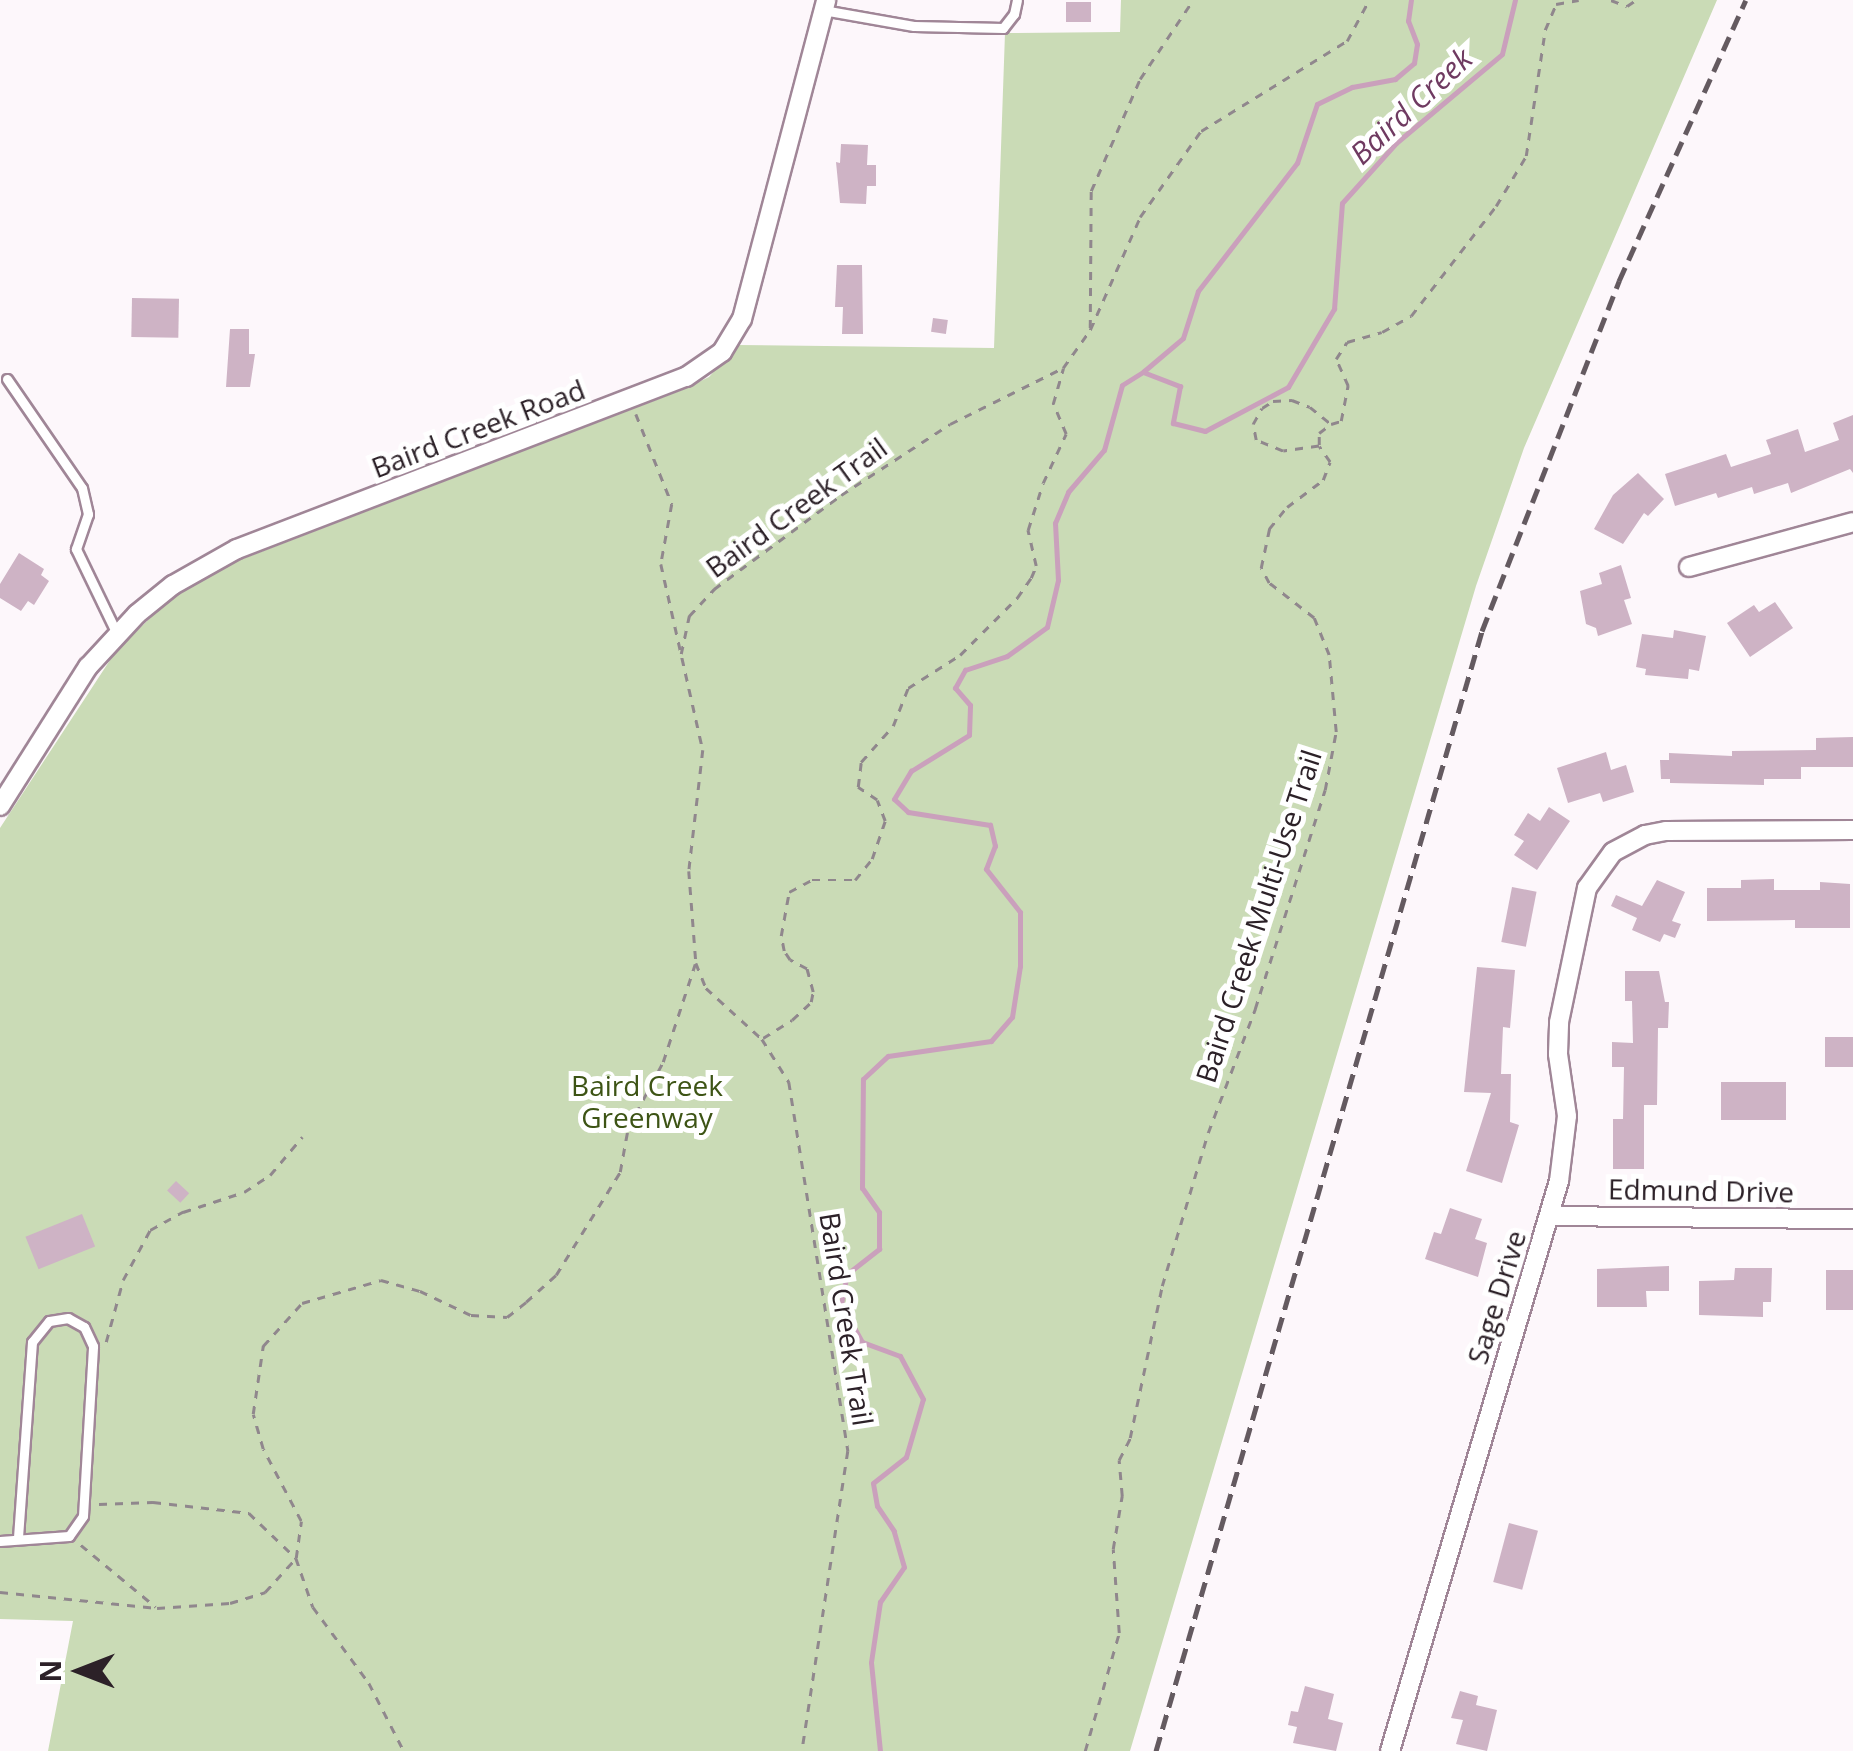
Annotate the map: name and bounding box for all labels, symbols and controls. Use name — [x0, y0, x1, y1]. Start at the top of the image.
water label: Baird Creek — [1343, 40, 1479, 172]
street label: Baird Creek Road — [367, 372, 589, 484]
street label: Baird Creek Trail — [699, 430, 893, 584]
street label: Baird Creek Multi-Use Trail — [1188, 745, 1328, 1087]
park label: Baird Creek Greenway — [571, 1068, 723, 1134]
street label: Edmund Drive — [1608, 1172, 1794, 1208]
street label: Baird Creek Trail — [814, 1210, 880, 1428]
street label: Sage Drive — [1460, 1226, 1532, 1368]
north arrow — [30, 1621, 130, 1721]
text: N — [31, 1660, 69, 1682]

